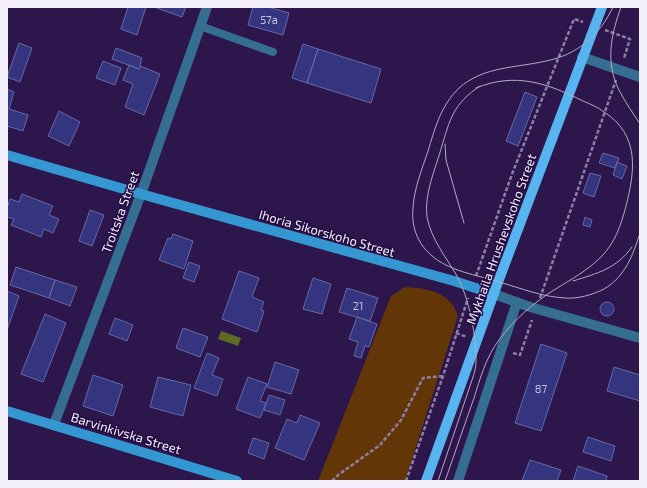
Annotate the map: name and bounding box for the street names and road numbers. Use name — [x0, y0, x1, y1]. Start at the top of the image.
street label: Mykhaila Hrushevskoho Street — [463, 151, 539, 326]
street label: Troitska Street — [98, 169, 142, 255]
street label: Ihoria Sikorskoho Street — [257, 206, 397, 260]
street label: Barvinkivska Street — [69, 409, 183, 457]

